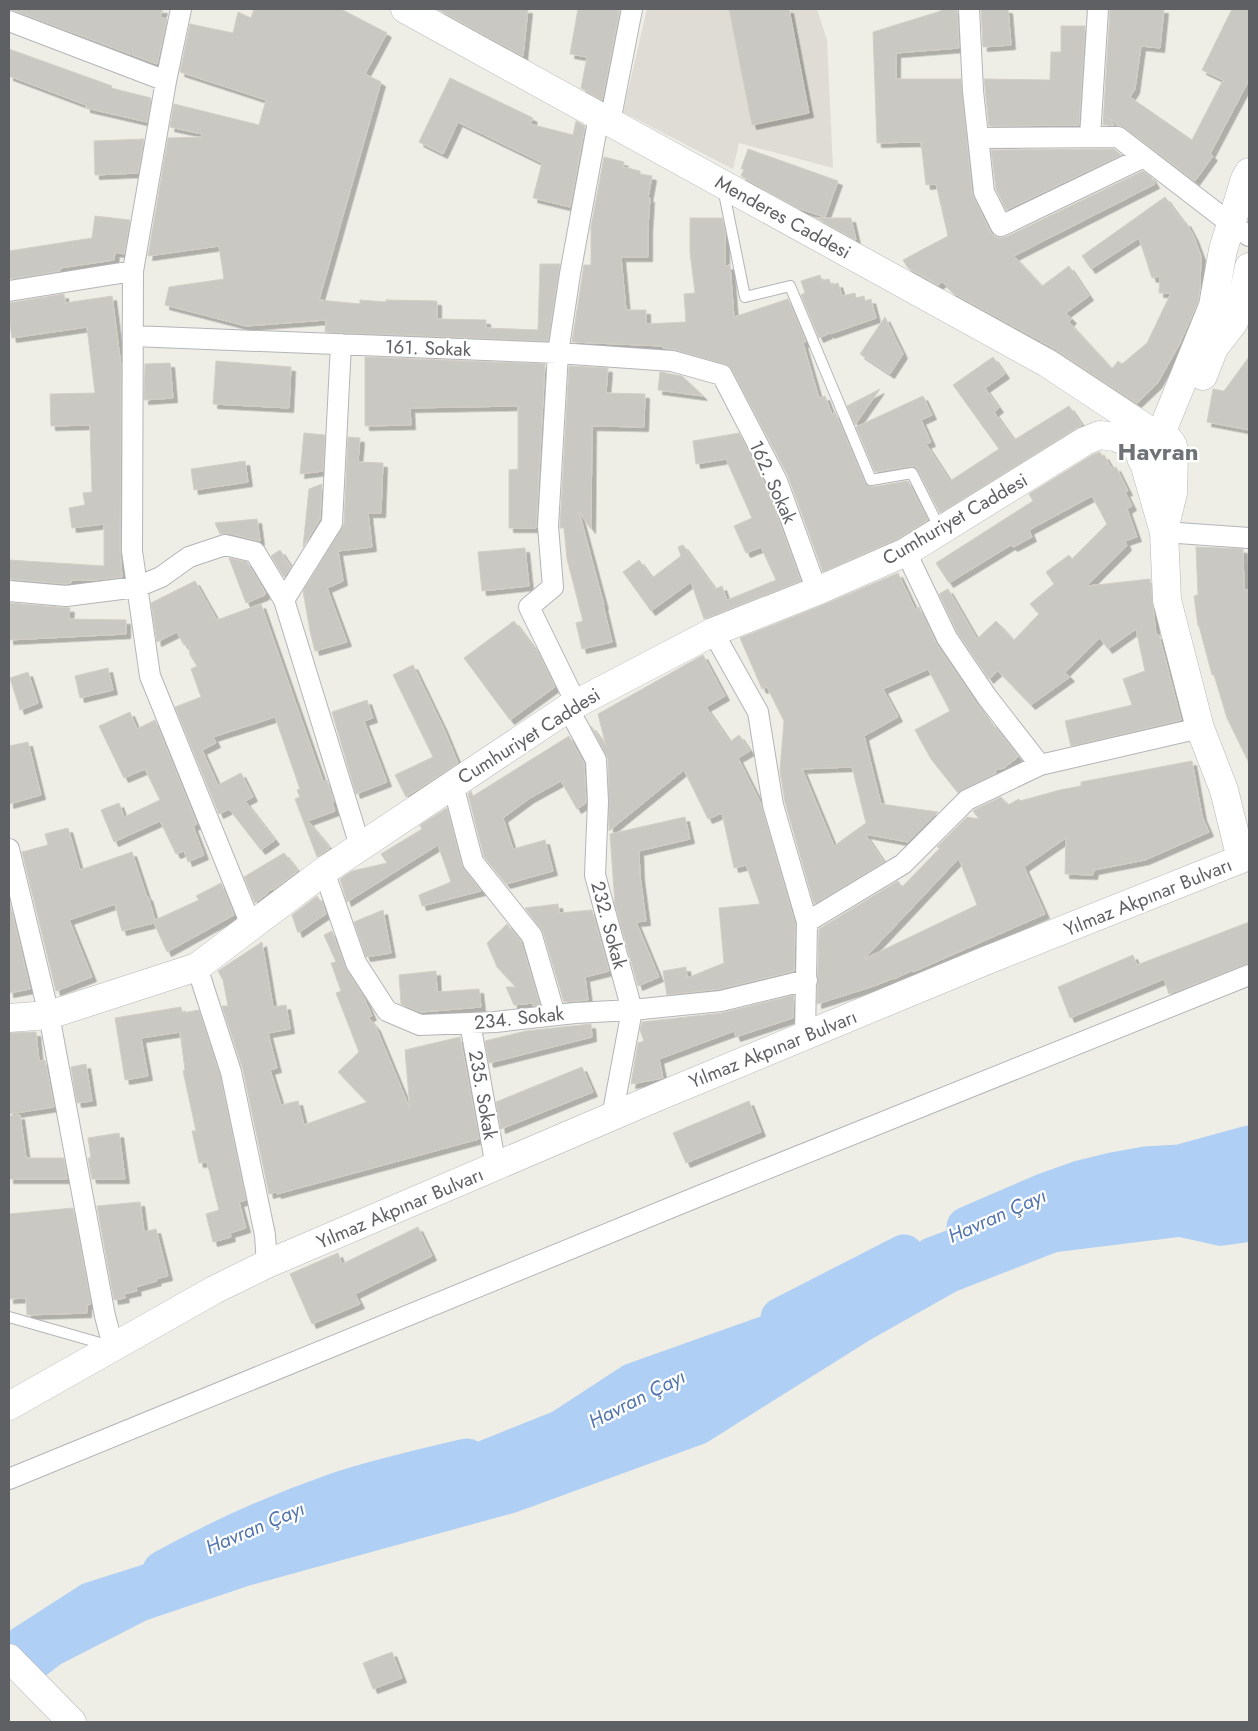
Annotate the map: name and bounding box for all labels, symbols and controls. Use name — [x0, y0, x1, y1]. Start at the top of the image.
street label: Menderes Caddesi — [710, 169, 856, 265]
street label: 161. Sokak — [385, 333, 472, 363]
district label: Havran — [1118, 434, 1198, 469]
street label: 162. Sokak — [743, 436, 804, 528]
street label: Cumhuriyet Caddesi — [877, 466, 1033, 572]
street label: Cumhuriyet Caddesi — [452, 681, 606, 791]
street label: Yılmaz Akpınar Bulvarı — [1060, 851, 1236, 943]
street label: 232. Sokak — [584, 878, 634, 973]
street label: 234. Sokak — [473, 1000, 566, 1036]
street label: Yılmaz Akpınar Bulvarı — [685, 1003, 861, 1095]
street label: 235. Sokak — [462, 1048, 504, 1142]
street label: Yılmaz Akpınar Bulvarı — [312, 1161, 488, 1255]
water label: Havran Çayı — [943, 1181, 1051, 1251]
water label: Havran Çayı — [584, 1362, 690, 1436]
water label: Havran Çayı — [201, 1494, 309, 1562]

